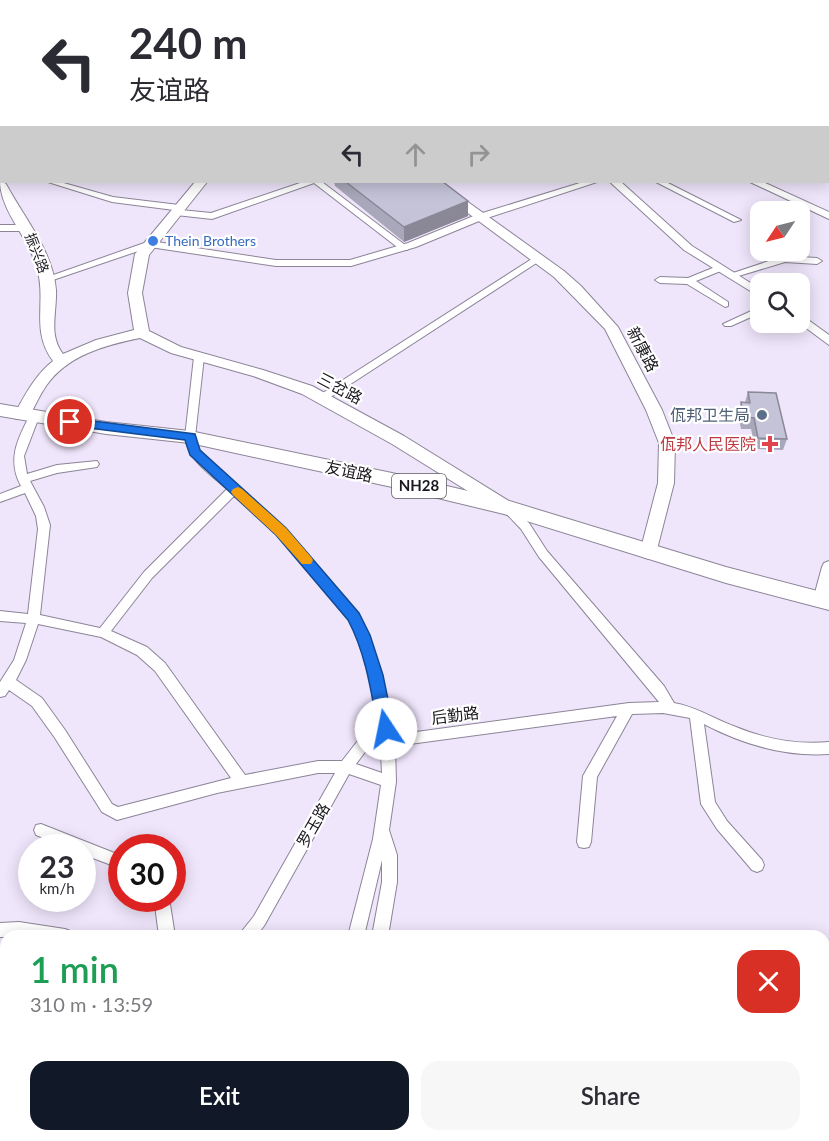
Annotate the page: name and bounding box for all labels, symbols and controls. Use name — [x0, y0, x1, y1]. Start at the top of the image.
text: 240 m — [129, 18, 247, 68]
icon: left — [30, 24, 108, 102]
text: 友谊路 — [129, 73, 210, 106]
icon: left — [336, 138, 369, 171]
icon: ahead — [399, 138, 432, 171]
icon: right — [462, 138, 495, 171]
north arrow — [750, 201, 810, 261]
map controls — [750, 201, 810, 333]
street label: 振兴路 — [22, 230, 53, 275]
place label: Thein Brothers — [165, 232, 256, 249]
marker: Thein Brothers — [146, 234, 160, 248]
button: search — [750, 273, 810, 333]
street label: 新康路 — [624, 323, 663, 374]
street label: 三岔路 — [315, 368, 366, 407]
pin — [44, 396, 95, 447]
icon: arrive — [53, 405, 86, 438]
place label: 佤邦卫生局 — [670, 405, 750, 424]
marker: 佤邦卫生局 — [755, 408, 769, 422]
place label: 佤邦人民医院 — [660, 434, 756, 453]
marker: 佤邦人民医院 — [761, 435, 779, 453]
street label: 友谊路 — [324, 456, 375, 485]
road number: NH28 — [392, 474, 446, 498]
position arrow — [354, 697, 418, 761]
street label: 后勤路 — [430, 702, 480, 727]
street label: 罗玉路 — [292, 799, 333, 850]
speed limit sign: 30 — [108, 834, 186, 912]
text: 23 — [40, 848, 74, 884]
text: km/h — [39, 879, 75, 897]
text: 1 min — [30, 947, 119, 991]
button: close — [737, 950, 800, 1013]
text: 310 m · 13:59 — [30, 992, 153, 1016]
button: Exit — [30, 1061, 409, 1130]
button: Share — [421, 1061, 800, 1130]

